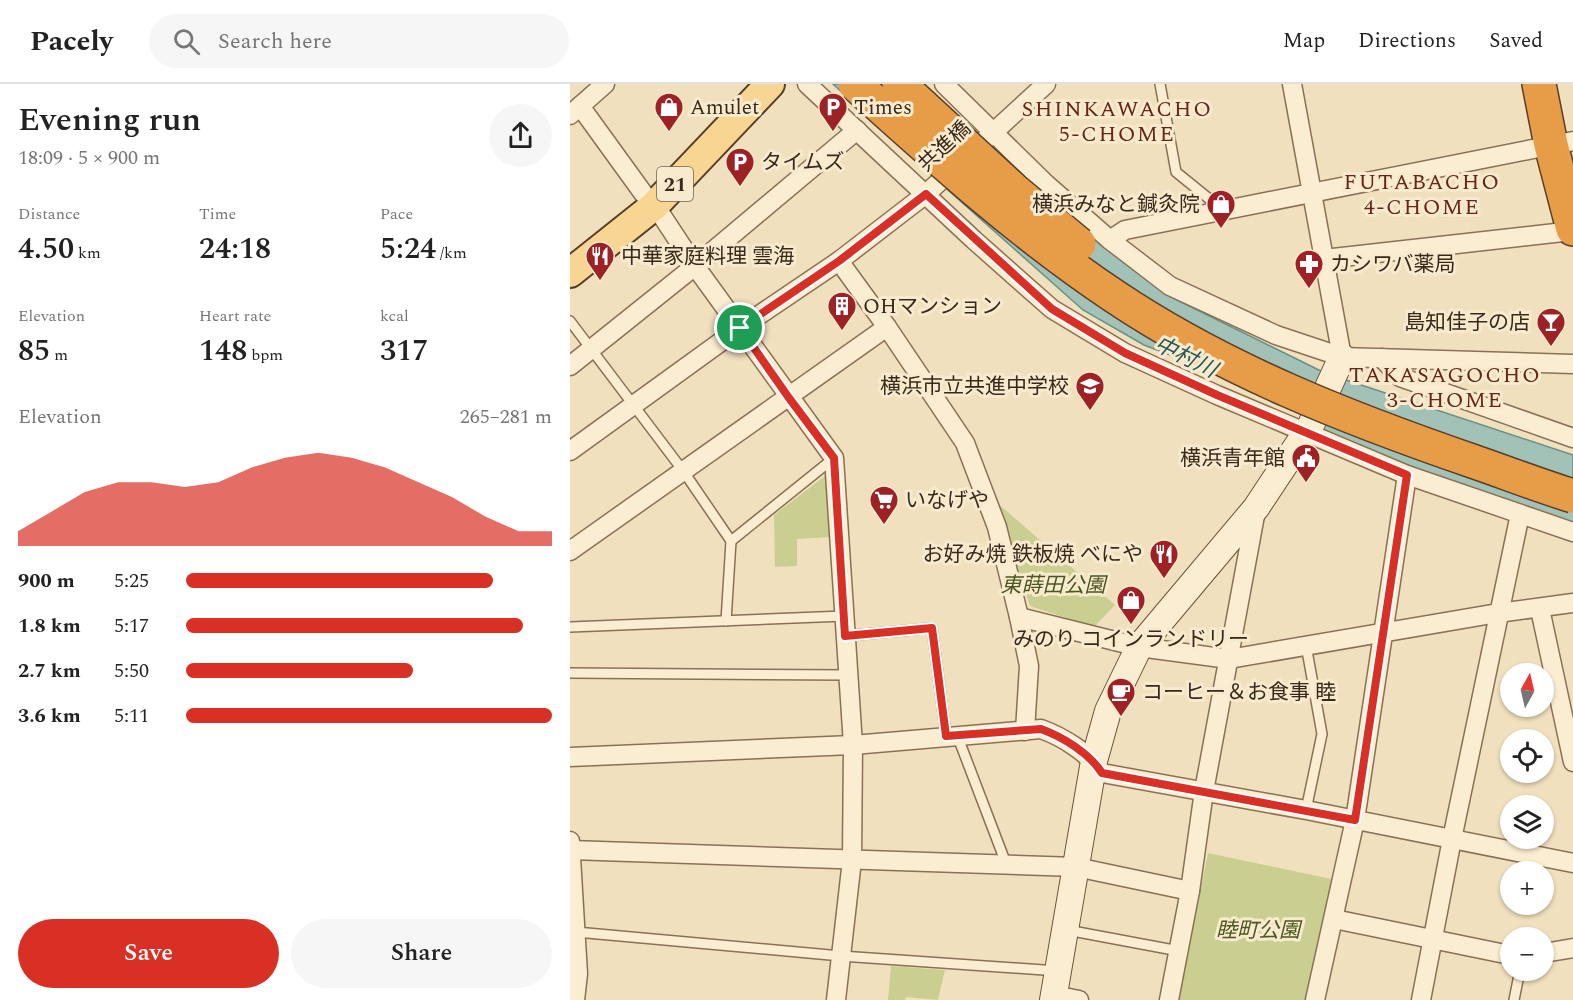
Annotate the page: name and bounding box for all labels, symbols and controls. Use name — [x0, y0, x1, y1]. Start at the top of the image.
search box — [149, 14, 569, 68]
text: Pacely — [30, 20, 113, 63]
icon: search — [170, 25, 203, 58]
text: Search here — [218, 25, 332, 58]
text: Map — [1283, 25, 1325, 57]
text: Directions — [1358, 25, 1456, 57]
text: Saved — [1489, 25, 1543, 57]
shop icon: Amulet — [653, 91, 685, 133]
parking icon: Times — [817, 91, 849, 133]
place label: Amulet — [690, 92, 759, 124]
place label: Times — [854, 92, 912, 124]
district label: SHINKAWACHO 5-CHOME — [1022, 93, 1212, 151]
text: Evening run — [18, 95, 201, 145]
button: share — [489, 104, 552, 167]
street label: 共進橋 — [911, 114, 979, 180]
text: 18:09 · 5 × 900 m — [18, 143, 160, 173]
parking icon: タイムズ — [724, 146, 756, 188]
place label: タイムズ — [761, 147, 845, 179]
district label: FUTABACHO 4-CHOME — [1344, 166, 1500, 224]
road number: 21 — [657, 167, 693, 201]
shop icon: 横浜みなと鍼灸院 — [1205, 188, 1237, 230]
place label: 横浜みなと鍼灸院 — [1032, 189, 1200, 221]
text: Distance — [18, 202, 80, 226]
text: Time — [199, 202, 236, 226]
text: Pace — [380, 202, 413, 226]
text: 4.50 — [18, 226, 74, 272]
text: 24:18 — [199, 226, 271, 272]
text: 5:24 — [380, 226, 436, 272]
restaurant icon: 中華家庭料理 雲海 — [584, 240, 616, 282]
text: km — [74, 241, 101, 265]
text: /km — [436, 241, 467, 265]
place label: 中華家庭料理 雲海 — [621, 241, 794, 273]
pharmacy icon: カシワバ薬局 — [1293, 248, 1325, 290]
place label: カシワバ薬局 — [1330, 249, 1456, 281]
building icon: OHマンション — [826, 290, 858, 332]
place label: OHマンション — [863, 291, 1002, 323]
pin — [714, 302, 765, 353]
text: Elevation — [18, 304, 85, 328]
text: Heart rate — [199, 304, 271, 328]
text: kcal — [380, 304, 409, 328]
bar icon: 島知佳子の店 — [1535, 306, 1567, 348]
place label: 島知佳子の店 — [1404, 307, 1530, 339]
icon: arrive — [723, 311, 756, 344]
text: 85 — [18, 328, 50, 374]
text: 148 — [199, 328, 247, 374]
text: 317 — [380, 328, 428, 374]
water label: 中村川 — [1148, 328, 1224, 388]
text: m — [50, 343, 68, 367]
text: bpm — [247, 343, 283, 367]
district label: TAKASAGOCHO 3-CHOME — [1349, 359, 1541, 417]
school or university icon: 横浜市立共進中学校 — [1074, 370, 1106, 412]
place label: 横浜市立共進中学校 — [880, 371, 1069, 403]
text: Elevation — [18, 402, 102, 432]
text: 265–281 m — [460, 402, 552, 432]
public building icon: 横浜青年館 — [1290, 442, 1322, 484]
place label: 横浜青年館 — [1180, 443, 1285, 475]
supermarket icon: いなげや — [868, 484, 900, 526]
place label: いなげや — [905, 485, 989, 517]
restaurant icon: お好み焼 鉄板焼 べにや — [1148, 538, 1180, 580]
place label: お好み焼 鉄板焼 べにや — [923, 539, 1143, 571]
text: 900 m — [18, 566, 75, 596]
text: 5:25 — [114, 566, 149, 596]
park label: 東蒔田公園 — [1001, 570, 1108, 602]
shop icon: みのり コインランドリー — [1115, 584, 1147, 626]
text: 1.8 km — [18, 611, 81, 641]
text: 5:17 — [114, 611, 149, 641]
place label: みのり コインランドリー — [1013, 624, 1249, 656]
text: 2.7 km — [18, 656, 81, 686]
text: 5:50 — [114, 656, 149, 686]
north arrow — [1500, 663, 1554, 717]
map controls — [1500, 663, 1554, 981]
cafe icon: コーヒー＆お食事 睦 — [1105, 676, 1137, 718]
place label: コーヒー＆お食事 睦 — [1142, 677, 1336, 709]
text: 3.6 km — [18, 701, 81, 731]
text: 5:11 — [114, 701, 149, 731]
button: locate — [1500, 729, 1554, 783]
button: layers — [1500, 795, 1554, 849]
button: + — [1500, 861, 1554, 915]
park label: 睦町公園 — [1216, 915, 1303, 947]
button: Save — [18, 919, 279, 988]
button: Share — [291, 919, 552, 988]
button: − — [1500, 927, 1554, 981]

